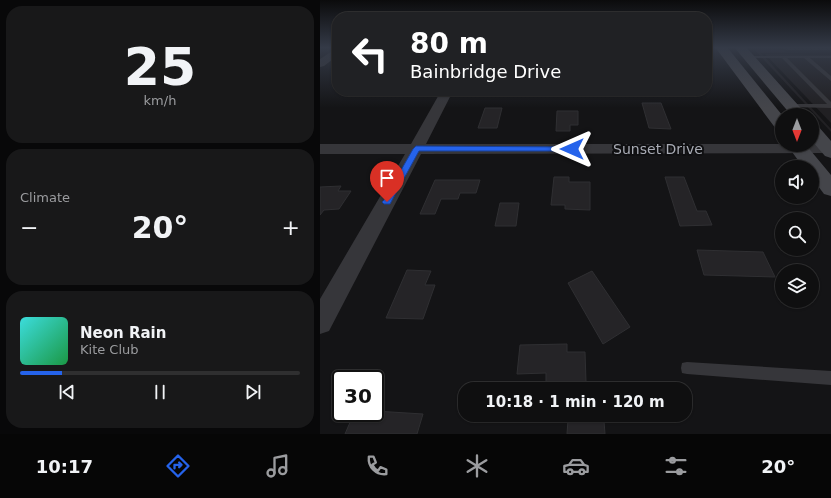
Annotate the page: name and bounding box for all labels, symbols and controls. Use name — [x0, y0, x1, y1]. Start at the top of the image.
text: 80 m — [410, 27, 488, 60]
icon: left — [344, 28, 396, 80]
text: 25 — [124, 37, 196, 97]
text: Bainbridge Drive — [410, 61, 561, 82]
text: km/h — [144, 93, 176, 108]
north arrow — [775, 108, 819, 152]
map controls — [775, 108, 819, 308]
position arrow — [551, 128, 593, 170]
street label: Sunset Drive — [613, 141, 703, 157]
button: sound — [775, 160, 819, 204]
pin — [370, 161, 404, 202]
icon: arrive — [376, 167, 398, 189]
text: Climate — [20, 190, 70, 205]
text: 20° — [132, 210, 188, 245]
button: search — [775, 212, 819, 256]
text: − — [20, 215, 38, 240]
text: + — [282, 215, 300, 240]
button: layers — [775, 264, 819, 308]
text: Neon Rain — [80, 324, 166, 342]
text: Kite Club — [80, 342, 139, 357]
speed limit sign: 30 — [332, 370, 384, 422]
icon: previous — [56, 381, 78, 403]
icon: pause — [149, 381, 171, 403]
icon: next — [242, 381, 264, 403]
text: 10:18 · 1 min · 120 m — [485, 393, 665, 411]
icon: directions — [164, 452, 192, 480]
icon: music — [264, 452, 292, 480]
icon: phone — [363, 452, 391, 480]
icon: climate — [463, 452, 491, 480]
icon: car — [562, 452, 590, 480]
icon: filters — [662, 452, 690, 480]
text: 10:17 — [36, 456, 93, 477]
text: 20° — [761, 456, 795, 477]

